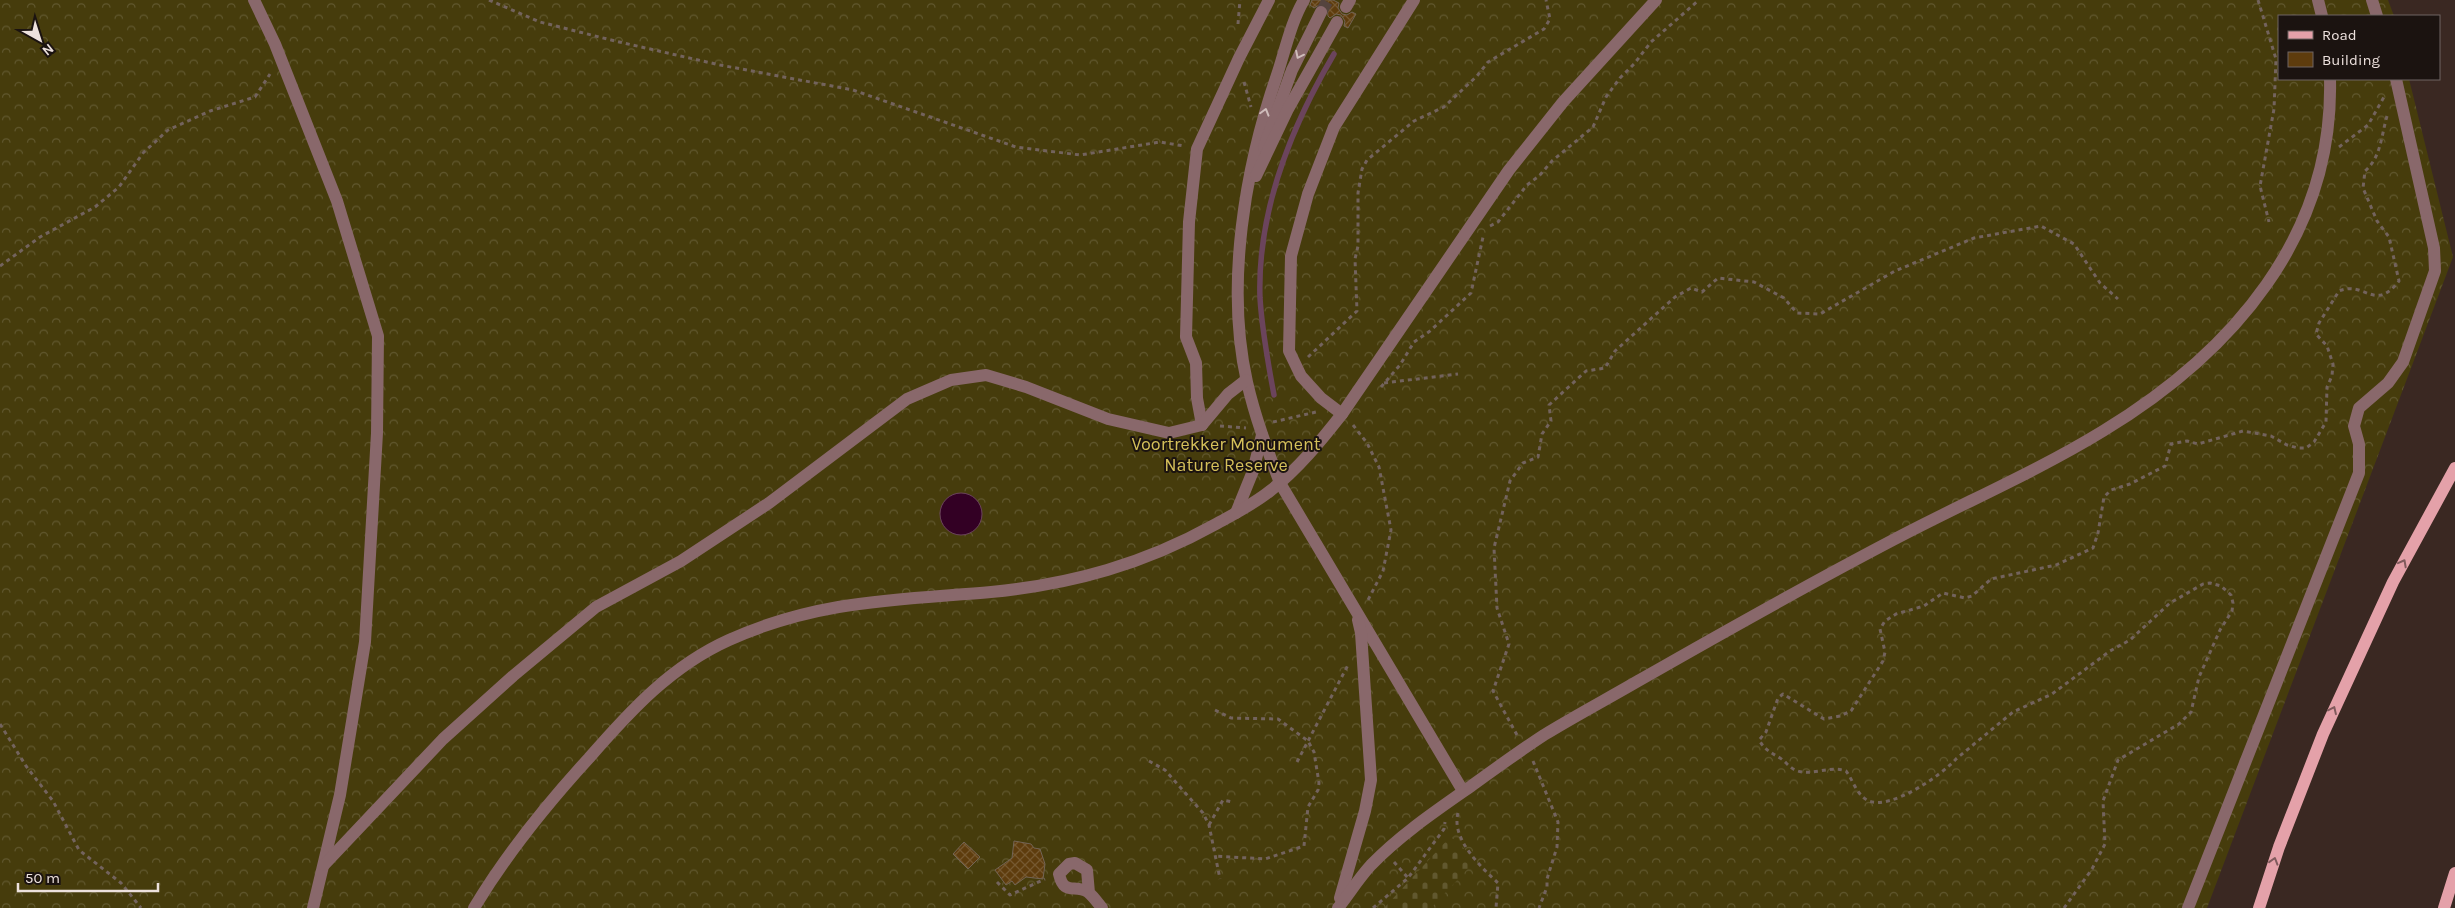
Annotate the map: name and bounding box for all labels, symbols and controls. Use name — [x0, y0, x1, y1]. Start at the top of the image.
north arrow — [15, 15, 65, 65]
legend — [2278, 15, 2440, 80]
text: Road — [2322, 26, 2357, 44]
text: N — [39, 40, 57, 59]
one-way arrow — [1295, 50, 1305, 59]
text: Building — [2322, 51, 2380, 69]
one-way arrow — [1259, 108, 1269, 117]
park label: Voortrekker Monument Nature Reserve — [1131, 433, 1321, 476]
one-way arrow — [2396, 560, 2406, 569]
one-way arrow — [2327, 706, 2338, 715]
one-way arrow — [2268, 858, 2278, 866]
scale bar — [18, 860, 158, 892]
text: 50 m — [25, 869, 60, 887]

